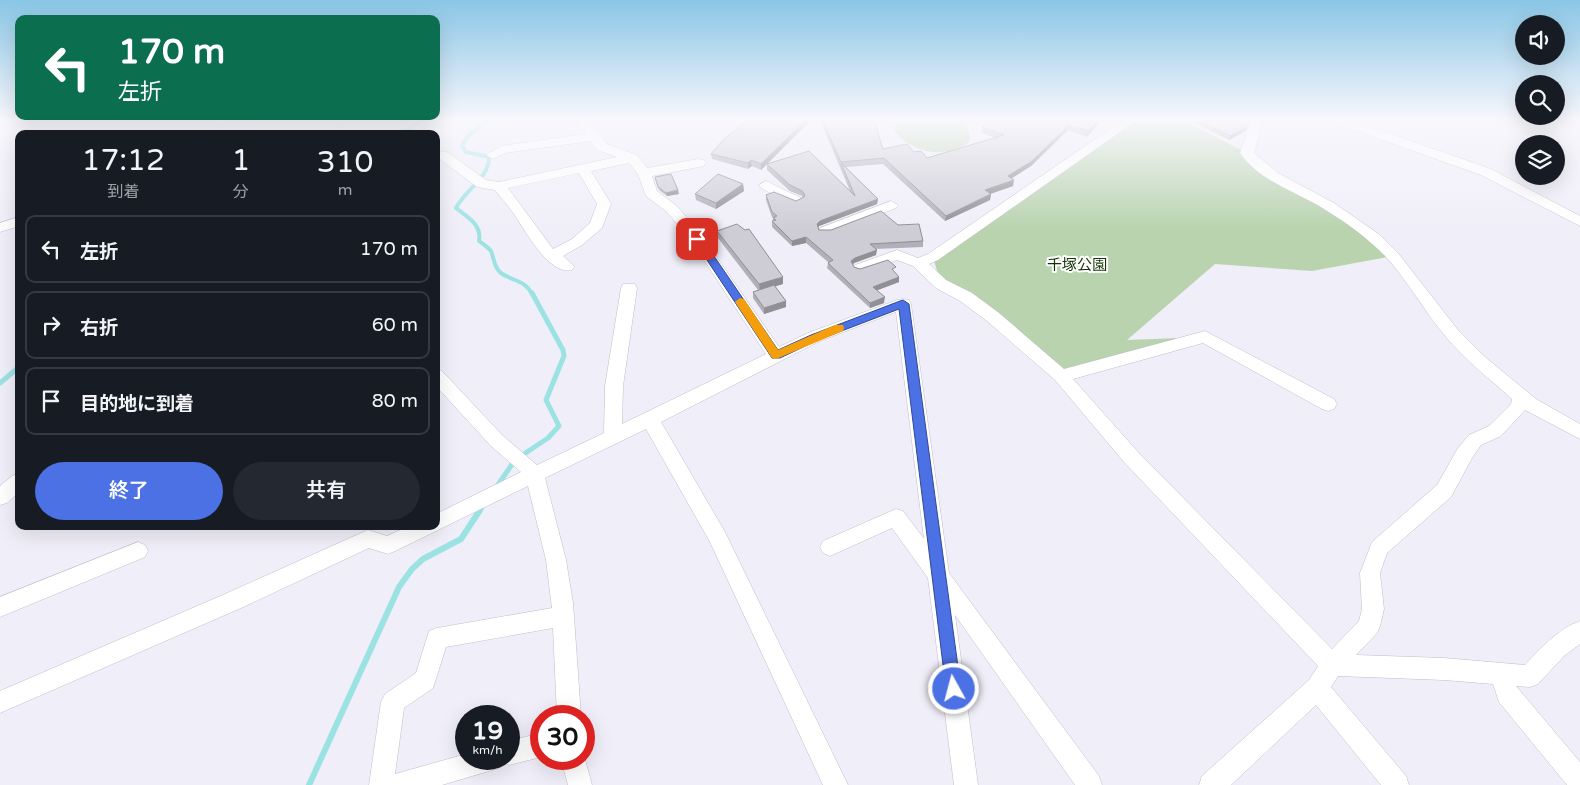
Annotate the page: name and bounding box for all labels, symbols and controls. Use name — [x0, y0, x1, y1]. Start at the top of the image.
map controls — [1515, 15, 1565, 185]
button: sound — [1515, 15, 1565, 65]
text: 170 m — [118, 31, 225, 73]
icon: left — [35, 35, 100, 100]
button: search — [1515, 75, 1565, 125]
text: 左折 — [118, 79, 162, 105]
button: layers — [1515, 135, 1565, 185]
text: 17:12 — [82, 142, 165, 179]
text: 1 — [231, 142, 250, 179]
text: 310 — [317, 144, 373, 181]
text: m — [338, 180, 352, 200]
text: 到着 — [107, 182, 139, 202]
text: 分 — [233, 182, 249, 202]
pin — [676, 218, 718, 260]
icon: arrive — [683, 225, 711, 253]
icon: left — [37, 235, 65, 263]
text: 170 m — [360, 238, 418, 260]
text: 左折 — [80, 241, 118, 263]
park label: 千塚公園 — [1047, 256, 1107, 274]
icon: right — [37, 311, 65, 339]
text: 60 m — [372, 314, 418, 336]
text: 右折 — [80, 317, 118, 339]
icon: arrive — [37, 387, 65, 415]
text: 80 m — [372, 390, 418, 412]
text: 目的地に到着 — [80, 393, 194, 415]
button: 終了 — [35, 462, 223, 520]
button: 共有 — [233, 462, 420, 520]
position arrow — [927, 662, 979, 714]
speed limit sign: 30 — [530, 705, 595, 770]
text: 19 — [472, 716, 503, 746]
text: km/h — [472, 743, 503, 757]

